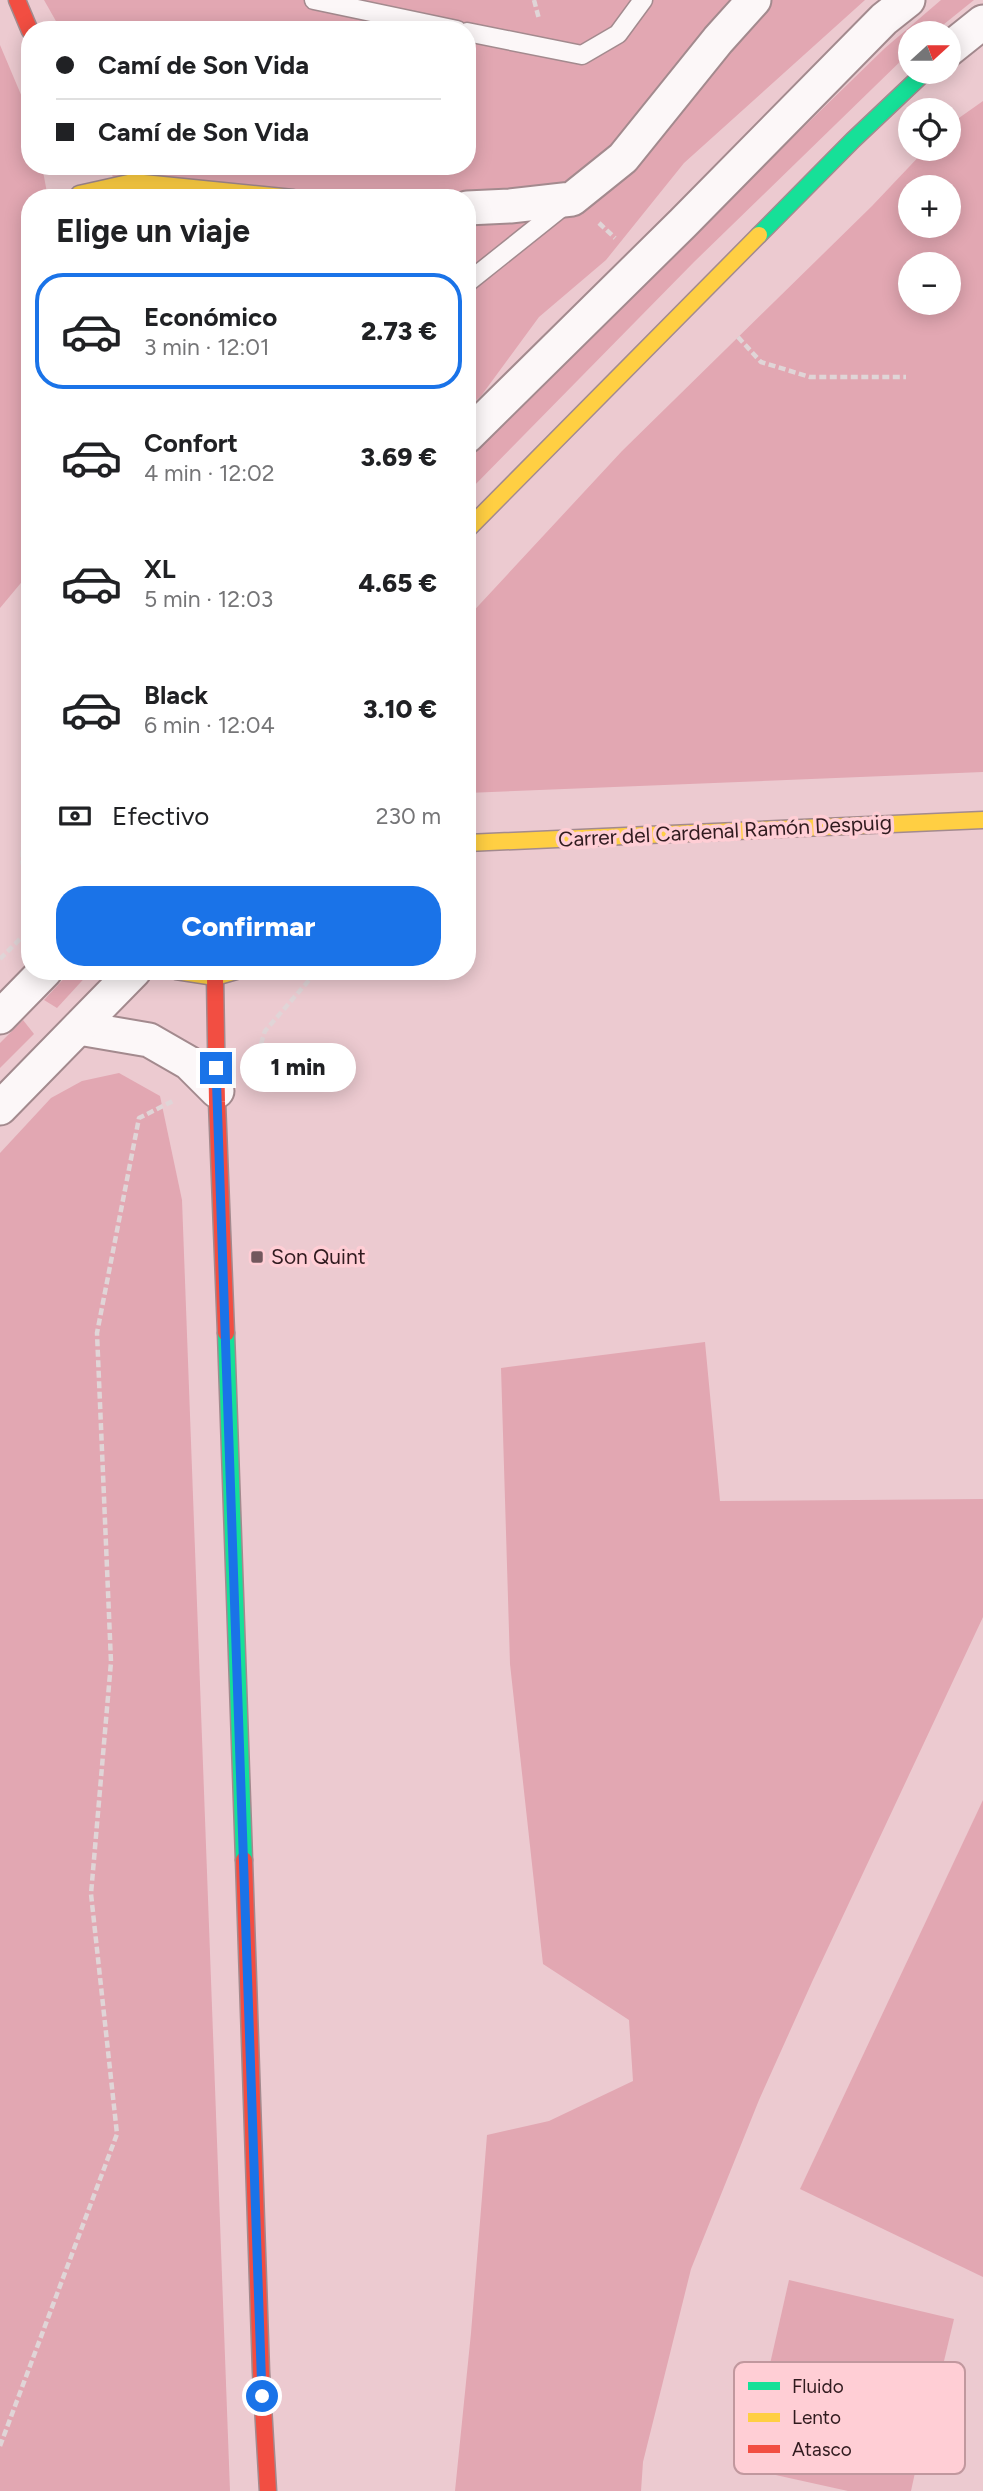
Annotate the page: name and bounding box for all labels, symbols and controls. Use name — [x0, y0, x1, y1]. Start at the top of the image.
north arrow — [898, 21, 961, 84]
map controls — [898, 21, 961, 315]
text: Camí de Son Vida — [98, 49, 309, 81]
button: locate — [898, 98, 961, 161]
text: Camí de Son Vida — [98, 116, 309, 148]
button: + — [898, 175, 961, 238]
text: Elige un viaje — [56, 212, 250, 250]
button: − — [898, 252, 961, 315]
icon: car — [60, 300, 123, 363]
text: Económico — [144, 301, 277, 333]
text: 2.73 € — [361, 315, 437, 347]
text: 3 min · 12:01 — [144, 333, 270, 361]
icon: car — [60, 426, 123, 489]
text: Confort — [144, 427, 238, 459]
text: 3.69 € — [360, 441, 437, 473]
text: 4 min · 12:02 — [144, 459, 275, 487]
icon: car — [60, 552, 123, 615]
text: XL — [144, 553, 176, 585]
text: 4.65 € — [358, 567, 437, 599]
text: 5 min · 12:03 — [144, 585, 273, 613]
icon: car — [60, 678, 123, 741]
text: Black — [144, 679, 208, 711]
text: 3.10 € — [363, 693, 437, 725]
text: 6 min · 12:04 — [144, 711, 275, 739]
icon: cash — [56, 797, 94, 835]
text: Efectivo — [112, 800, 209, 832]
text: 230 m — [376, 802, 441, 830]
street label: Carrer del Cardenal Ramón Despuig — [557, 809, 892, 852]
button: Confirmar — [56, 886, 441, 966]
callout: 1 min — [241, 1044, 356, 1092]
route end — [200, 1052, 232, 1084]
text: 1 min — [271, 1053, 325, 1081]
place label: Son Quint — [271, 1244, 366, 1269]
marker: Son Quint — [249, 1249, 265, 1265]
legend — [734, 2362, 965, 2474]
text: Fluido — [792, 2375, 844, 2398]
route start — [246, 2380, 278, 2412]
text: Lento — [792, 2406, 841, 2429]
text: Atasco — [792, 2438, 852, 2461]

